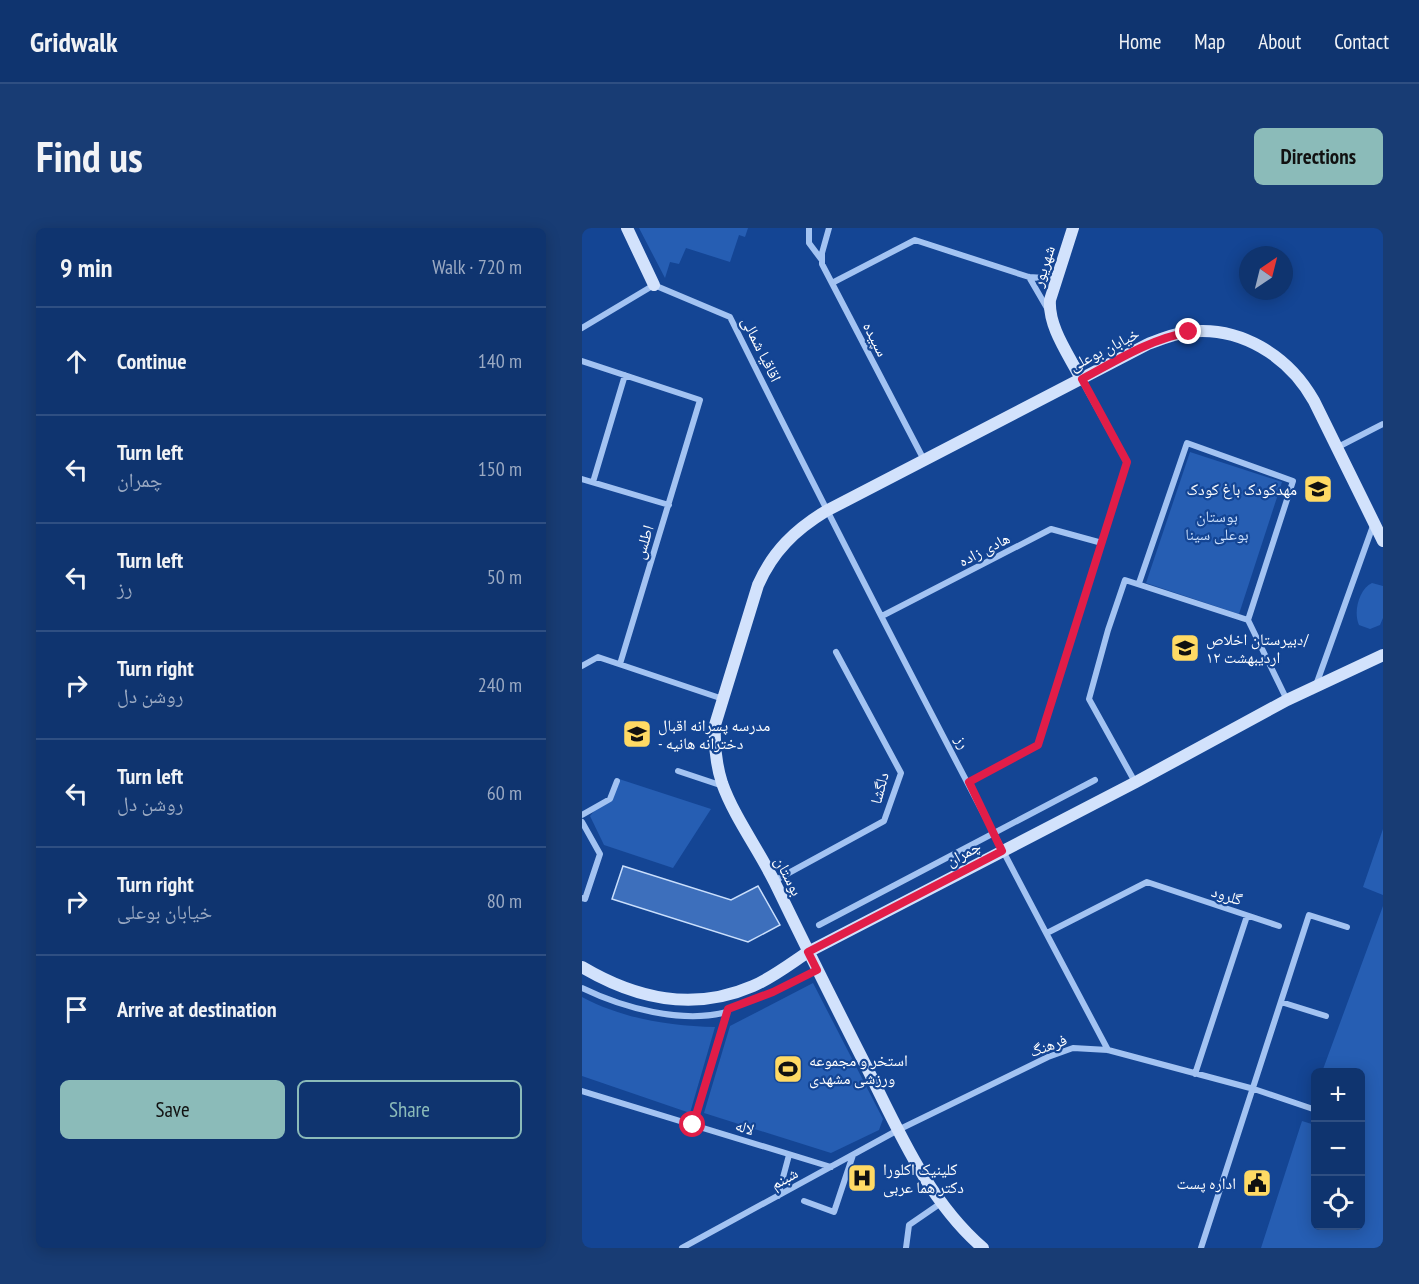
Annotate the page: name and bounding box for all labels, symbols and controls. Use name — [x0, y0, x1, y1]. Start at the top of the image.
text: Gridwalk — [30, 23, 118, 60]
text: Home — [1119, 28, 1161, 55]
text: Map — [1194, 28, 1225, 55]
text: About — [1258, 28, 1301, 55]
text: Contact — [1334, 28, 1389, 55]
button: Directions — [1254, 128, 1383, 185]
text: Find us — [36, 129, 143, 184]
street label: شهریور — [1027, 243, 1059, 290]
north arrow — [1239, 246, 1293, 300]
text: 9 min — [60, 251, 113, 284]
text: Walk · 720 m — [432, 254, 522, 280]
street label: اقاقیا شمالی — [737, 313, 786, 385]
street label: سپیده — [859, 318, 893, 360]
route end — [1175, 318, 1201, 344]
street label: خیابان بوعلی — [1066, 323, 1143, 376]
icon: ahead — [60, 345, 93, 378]
text: Continue — [117, 347, 187, 375]
text: 140 m — [478, 348, 522, 374]
text: Turn left — [117, 438, 183, 466]
icon: left — [60, 453, 93, 486]
text: 150 m — [478, 456, 522, 482]
text: چمران — [117, 467, 163, 493]
school or university icon: مهدکودک باغ کودک — [1302, 473, 1334, 505]
place label: مهدکودک باغ کودک — [1187, 479, 1297, 500]
park label: بوستان بوعلی سینا — [1185, 506, 1249, 545]
street label: اطلس — [628, 523, 659, 562]
street label: هادی زاده — [955, 528, 1014, 571]
text: Turn left — [117, 546, 183, 574]
icon: left — [60, 561, 93, 594]
text: 50 m — [487, 564, 522, 590]
text: رز — [117, 575, 132, 601]
place label: دبیرستان اخلاص/ ۱۲ اردیبهشت — [1206, 629, 1310, 667]
school or university icon: دبیرستان اخلاص/ ۱۲ اردیبهشت — [1169, 632, 1201, 664]
text: Turn right — [117, 654, 194, 682]
icon: right — [60, 669, 93, 702]
text: 240 m — [478, 672, 522, 698]
text: روشن دل — [117, 683, 183, 709]
place label: مدرسه پسرانه اقبال - دخترانه هانیه — [658, 715, 770, 753]
school or university icon: مدرسه پسرانه اقبال - دخترانه هانیه — [621, 718, 653, 750]
street label: رز — [951, 731, 975, 752]
text: Turn left — [117, 762, 183, 790]
street label: دلگشا — [865, 770, 893, 806]
icon: left — [60, 777, 93, 810]
text: 60 m — [487, 780, 522, 806]
text: روشن دل — [117, 791, 183, 817]
street label: چمران — [942, 836, 984, 871]
street label: بوستان — [770, 853, 807, 900]
text: Turn right — [117, 870, 194, 898]
street label: گلرود — [1209, 881, 1245, 909]
icon: right — [60, 885, 93, 918]
text: 80 m — [487, 888, 522, 914]
text: خیابان بوعلی — [117, 899, 212, 925]
icon: arrive — [60, 993, 93, 1026]
text: Arrive at destination — [117, 995, 277, 1023]
street label: فرهنگ — [1027, 1029, 1069, 1061]
place label: استخر و مجموعه ورزشی مشهدی — [809, 1050, 908, 1089]
sports icon: استخر و مجموعه ورزشی مشهدی — [772, 1053, 804, 1085]
map controls — [1311, 1068, 1365, 1230]
button: + — [1311, 1068, 1365, 1122]
button: Save — [60, 1080, 285, 1139]
button: Share — [297, 1080, 522, 1139]
route start — [679, 1111, 705, 1137]
street label: لاله — [733, 1115, 757, 1139]
button: − — [1311, 1122, 1365, 1176]
place label: کلینیک اکلورا دکتر هما عربی — [883, 1159, 964, 1198]
street label: شبنم — [767, 1162, 802, 1194]
hospital icon: کلینیک اکلورا دکتر هما عربی — [846, 1162, 878, 1194]
public building icon: اداره پست — [1241, 1167, 1273, 1199]
place label: اداره پست — [1176, 1173, 1236, 1193]
button: locate — [1311, 1176, 1365, 1230]

